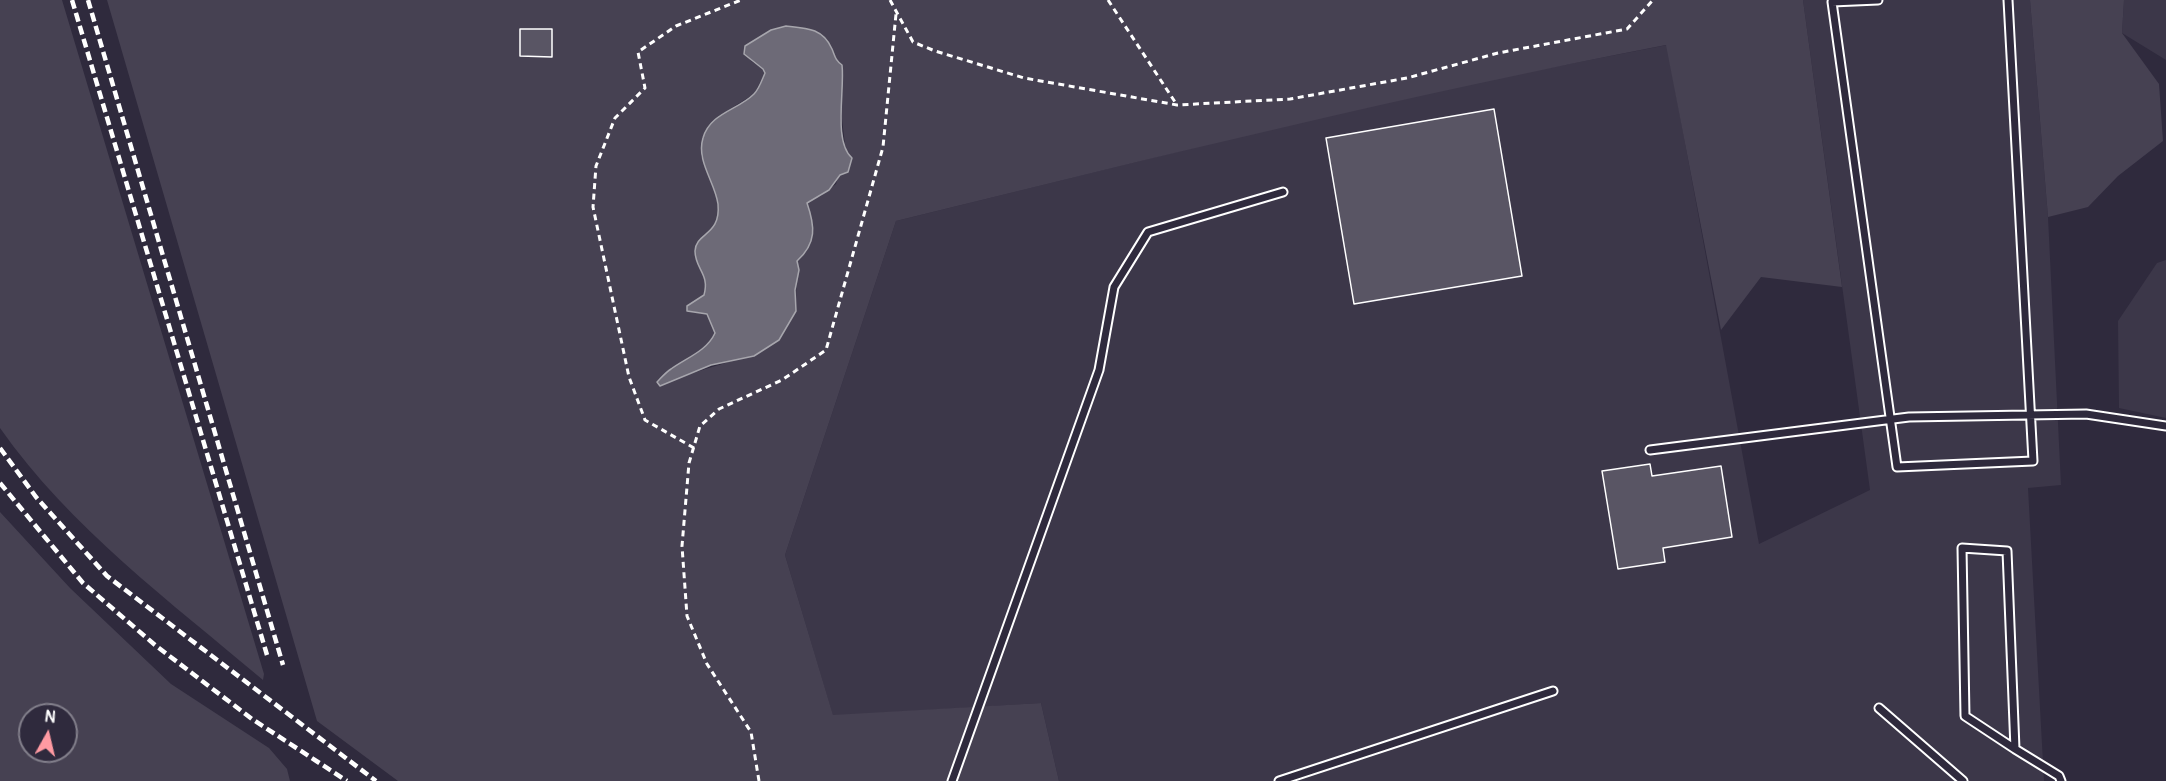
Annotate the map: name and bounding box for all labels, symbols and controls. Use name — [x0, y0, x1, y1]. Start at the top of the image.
north arrow — [18, 703, 78, 763]
text: N — [43, 706, 57, 728]

